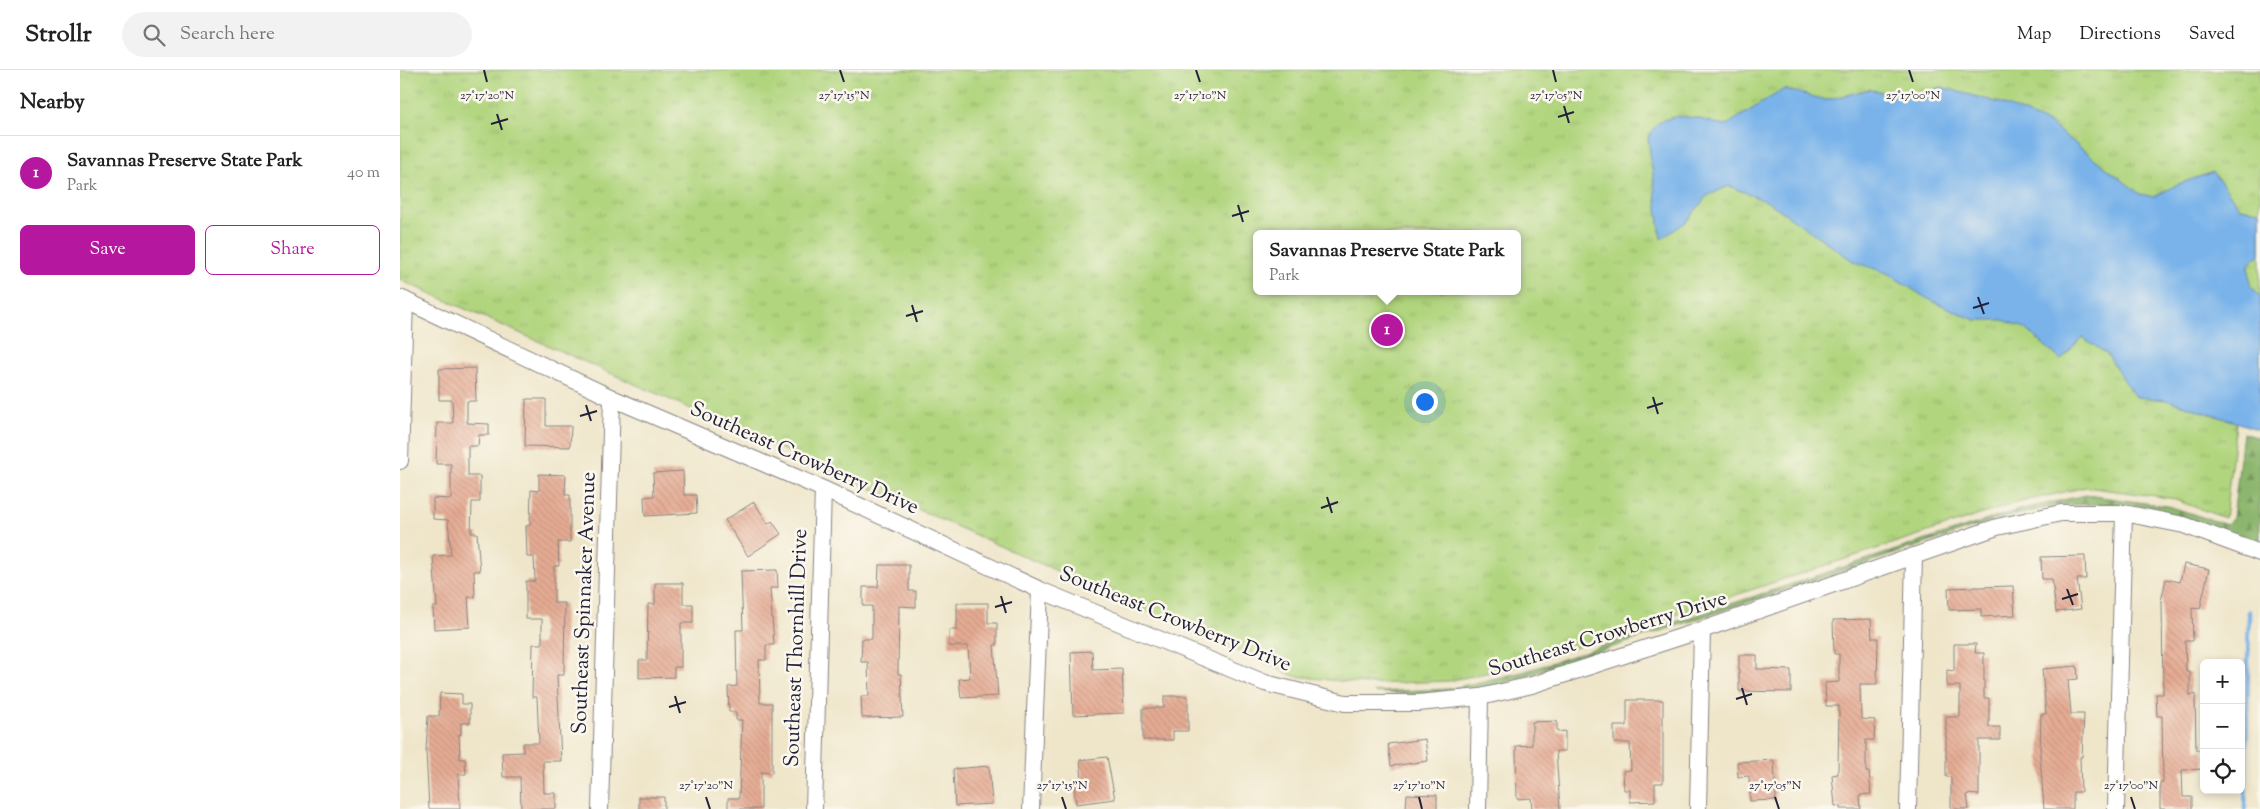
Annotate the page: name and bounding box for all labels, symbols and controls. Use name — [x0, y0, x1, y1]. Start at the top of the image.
search box — [122, 12, 472, 57]
text: Strollr — [25, 18, 92, 52]
icon: search — [140, 21, 168, 49]
text: Search here — [180, 21, 275, 48]
text: Map — [2017, 22, 2052, 48]
text: Directions — [2080, 22, 2161, 48]
text: Saved — [2189, 22, 2235, 48]
text: 27°17'20"N — [460, 87, 515, 105]
text: 27°17'15"N — [819, 87, 870, 105]
text: 27°17'10"N — [1174, 87, 1227, 105]
text: 27°17'05"N — [1530, 87, 1583, 105]
text: 27°17'00"N — [1886, 87, 1941, 105]
text: Nearby — [20, 88, 85, 118]
text: Savannas Preserve State Park — [67, 148, 303, 175]
text: 1 — [33, 162, 39, 185]
text: 40 m — [347, 162, 380, 185]
text: Park — [67, 175, 98, 198]
button: Save — [20, 225, 195, 275]
button: Share — [205, 225, 380, 275]
popup — [1253, 230, 1521, 295]
text: Savannas Preserve State Park — [1269, 238, 1505, 265]
text: Park — [1269, 265, 1300, 288]
pin: 1 — [1371, 311, 1403, 349]
your location — [1412, 389, 1438, 415]
street label: Southeast Crowberry Drive — [685, 395, 923, 523]
street label: Southeast Spinnaker Avenue — [565, 471, 605, 735]
street label: Southeast Thornhill Drive — [778, 528, 816, 768]
street label: Southeast Crowberry Drive — [1054, 560, 1296, 680]
street label: Southeast Crowberry Drive — [1485, 584, 1731, 686]
map controls — [2200, 659, 2245, 794]
button: + — [2200, 659, 2245, 704]
button: − — [2200, 704, 2245, 749]
button: locate — [2200, 749, 2245, 794]
text: 27°17'20"N — [679, 777, 734, 795]
text: 27°17'15"N — [1037, 777, 1088, 795]
text: 27°17'10"N — [1393, 777, 1446, 795]
text: 27°17'05"N — [1749, 777, 1802, 795]
text: 27°17'00"N — [2104, 777, 2159, 795]

